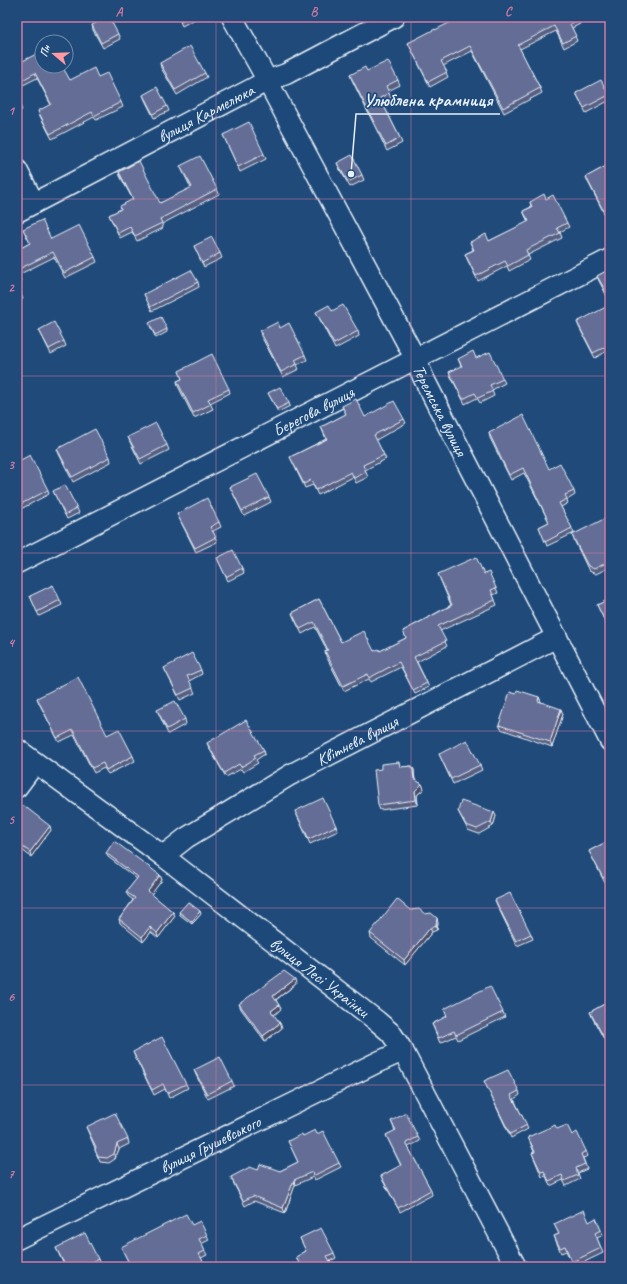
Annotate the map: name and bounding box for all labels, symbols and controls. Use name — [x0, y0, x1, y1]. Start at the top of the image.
text: A — [116, 4, 124, 20]
text: B — [311, 4, 319, 20]
text: C — [505, 4, 513, 20]
north arrow — [34, 34, 74, 74]
text: Пн — [36, 42, 53, 58]
street label: вулиця Кармелюка — [154, 79, 259, 147]
callout: Улюблена крамниця — [356, 84, 500, 114]
text: Улюблена крамниця — [363, 89, 494, 111]
text: 1 — [8, 103, 16, 119]
text: 2 — [8, 280, 15, 296]
street label: Теремська вулиця — [408, 362, 472, 460]
street label: Берегова вулиця — [269, 382, 359, 441]
text: 3 — [8, 457, 15, 473]
text: 4 — [8, 635, 16, 651]
street label: Квітнева вулиця — [313, 710, 403, 771]
text: 5 — [8, 812, 15, 828]
street label: вулиця Лесі Українки — [266, 933, 375, 1023]
text: 6 — [8, 989, 15, 1005]
street label: вулиця Грушевського — [156, 1111, 265, 1178]
text: 7 — [8, 1166, 15, 1182]

